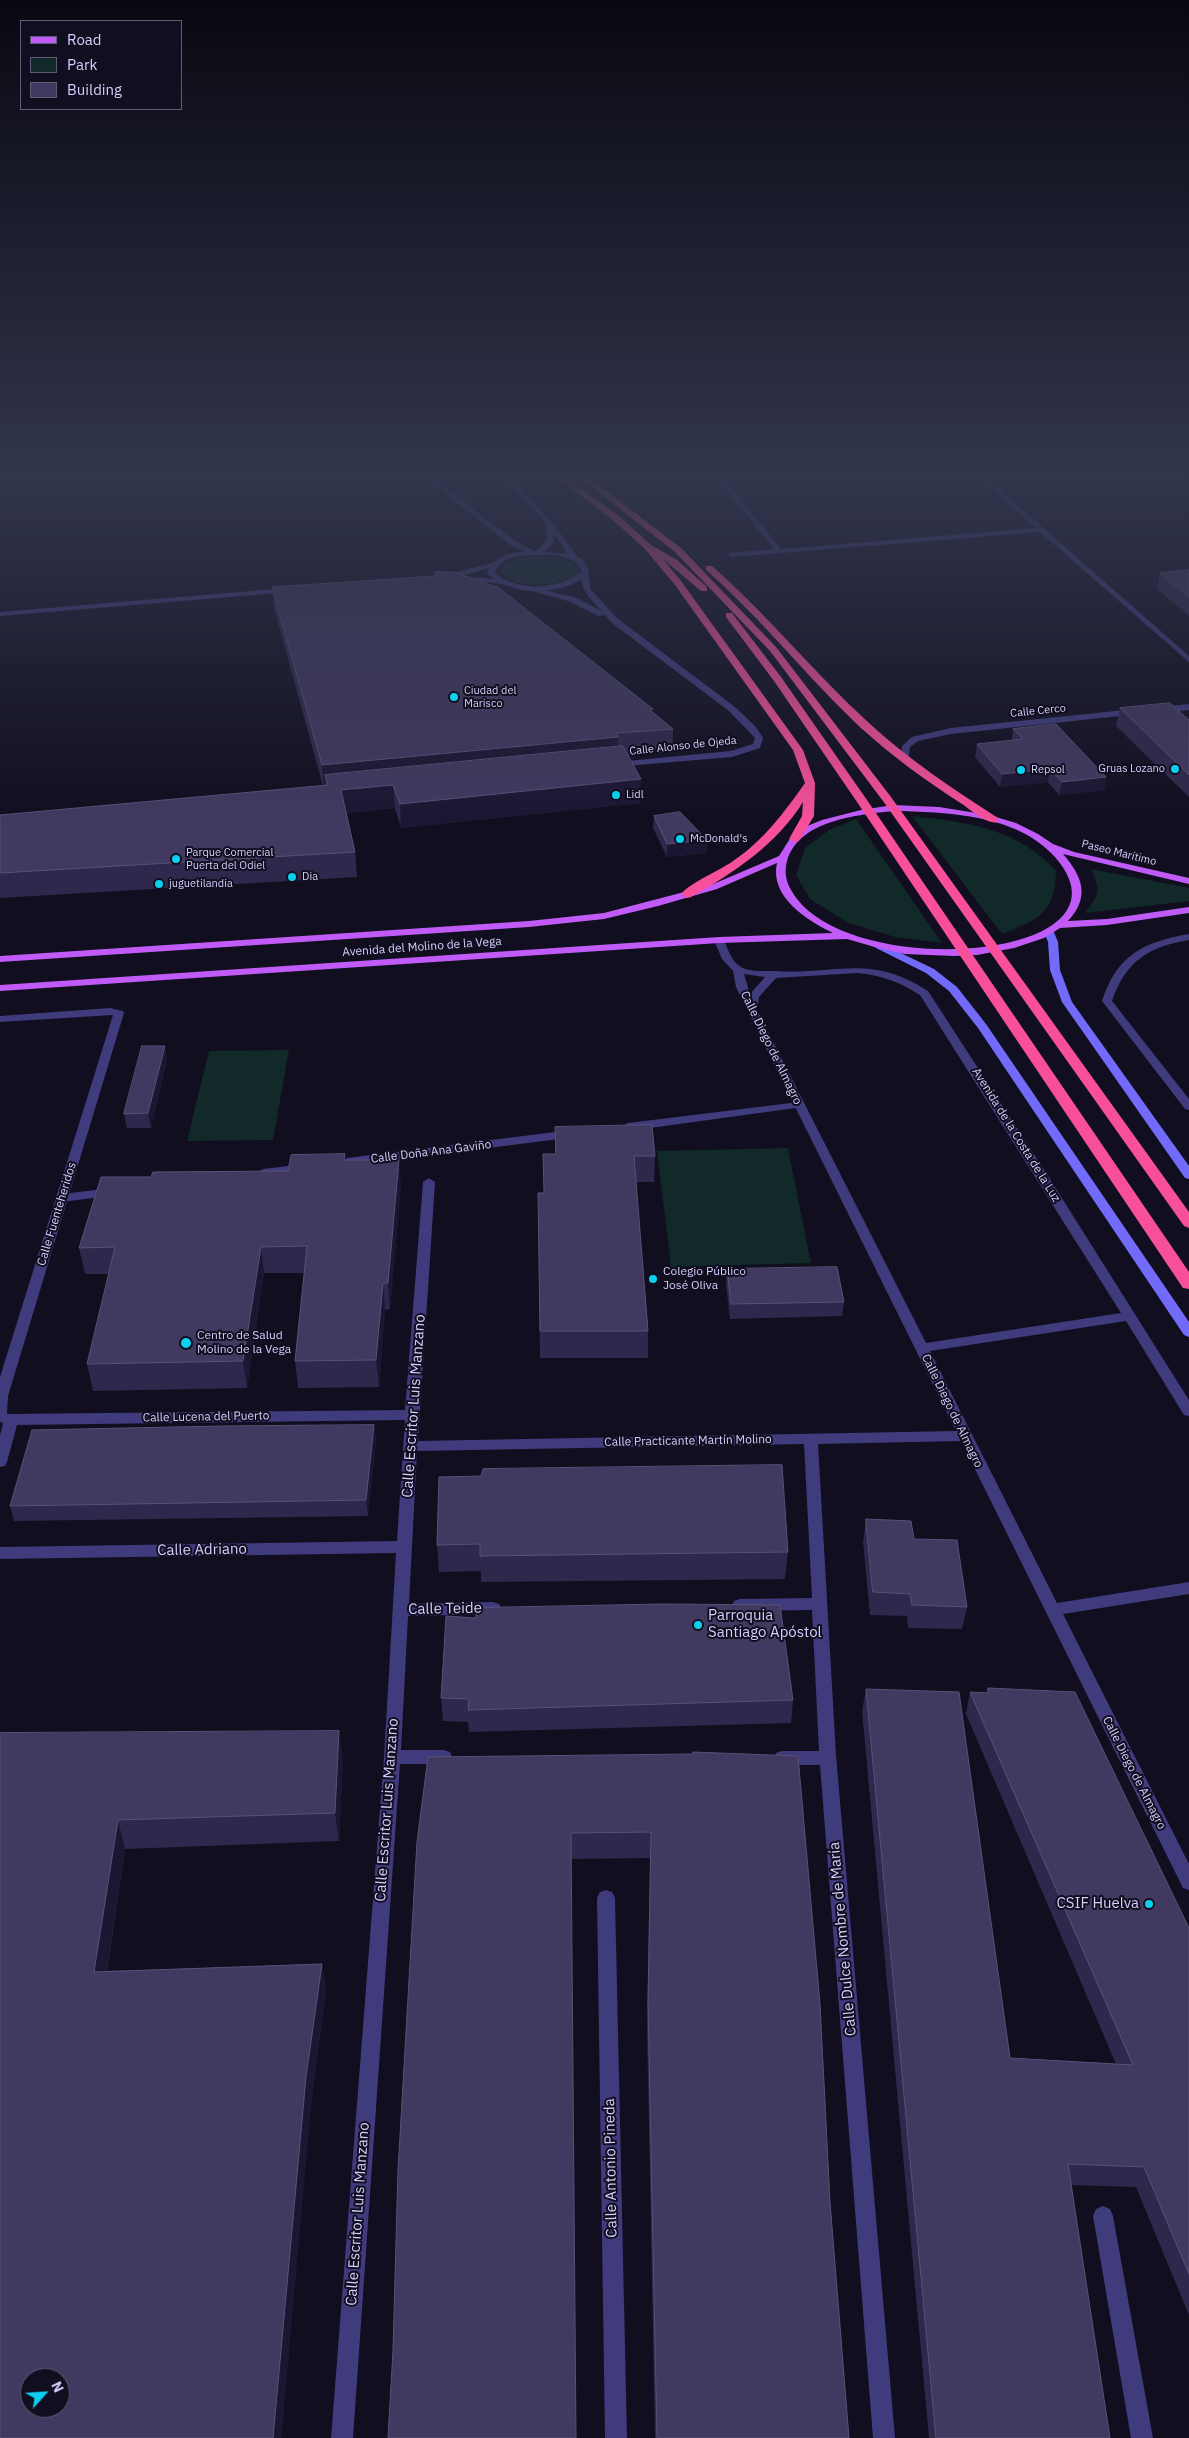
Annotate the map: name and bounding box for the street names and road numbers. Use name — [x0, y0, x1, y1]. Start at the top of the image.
street label: Calle Cerco — [1010, 702, 1066, 720]
street label: Calle Alonso de Ojeda — [629, 734, 737, 758]
street label: Paseo Marítimo — [1080, 837, 1158, 869]
street label: Avenida del Molino de la Vega — [342, 934, 502, 960]
street label: Calle Diego de Almagro — [737, 989, 805, 1107]
street label: Avenida de la Costa de la Luz — [969, 1065, 1063, 1205]
street label: Calle Doña Ana Gaviño — [370, 1137, 492, 1167]
street label: Calle Fuenteheridos — [34, 1161, 80, 1267]
street label: Calle Escritor Luis Manzano — [399, 1314, 429, 1498]
street label: Calle Diego de Almagro — [918, 1352, 986, 1470]
street label: Calle Lucena del Puerto — [143, 1409, 269, 1425]
street label: Calle Practicante Martín Molino — [604, 1432, 772, 1450]
street label: Calle Adriano — [157, 1540, 247, 1560]
street label: Calle Teide — [408, 1599, 482, 1619]
street label: Calle Diego de Almagro — [1099, 1714, 1169, 1832]
street label: Calle Escritor Luis Manzano — [372, 1718, 402, 1902]
street label: Calle Dulce Nombre de María — [826, 1841, 860, 2037]
street label: Calle Antonio Pineda — [601, 2098, 621, 2238]
street label: Calle Escritor Luis Manzano — [343, 2122, 373, 2306]

